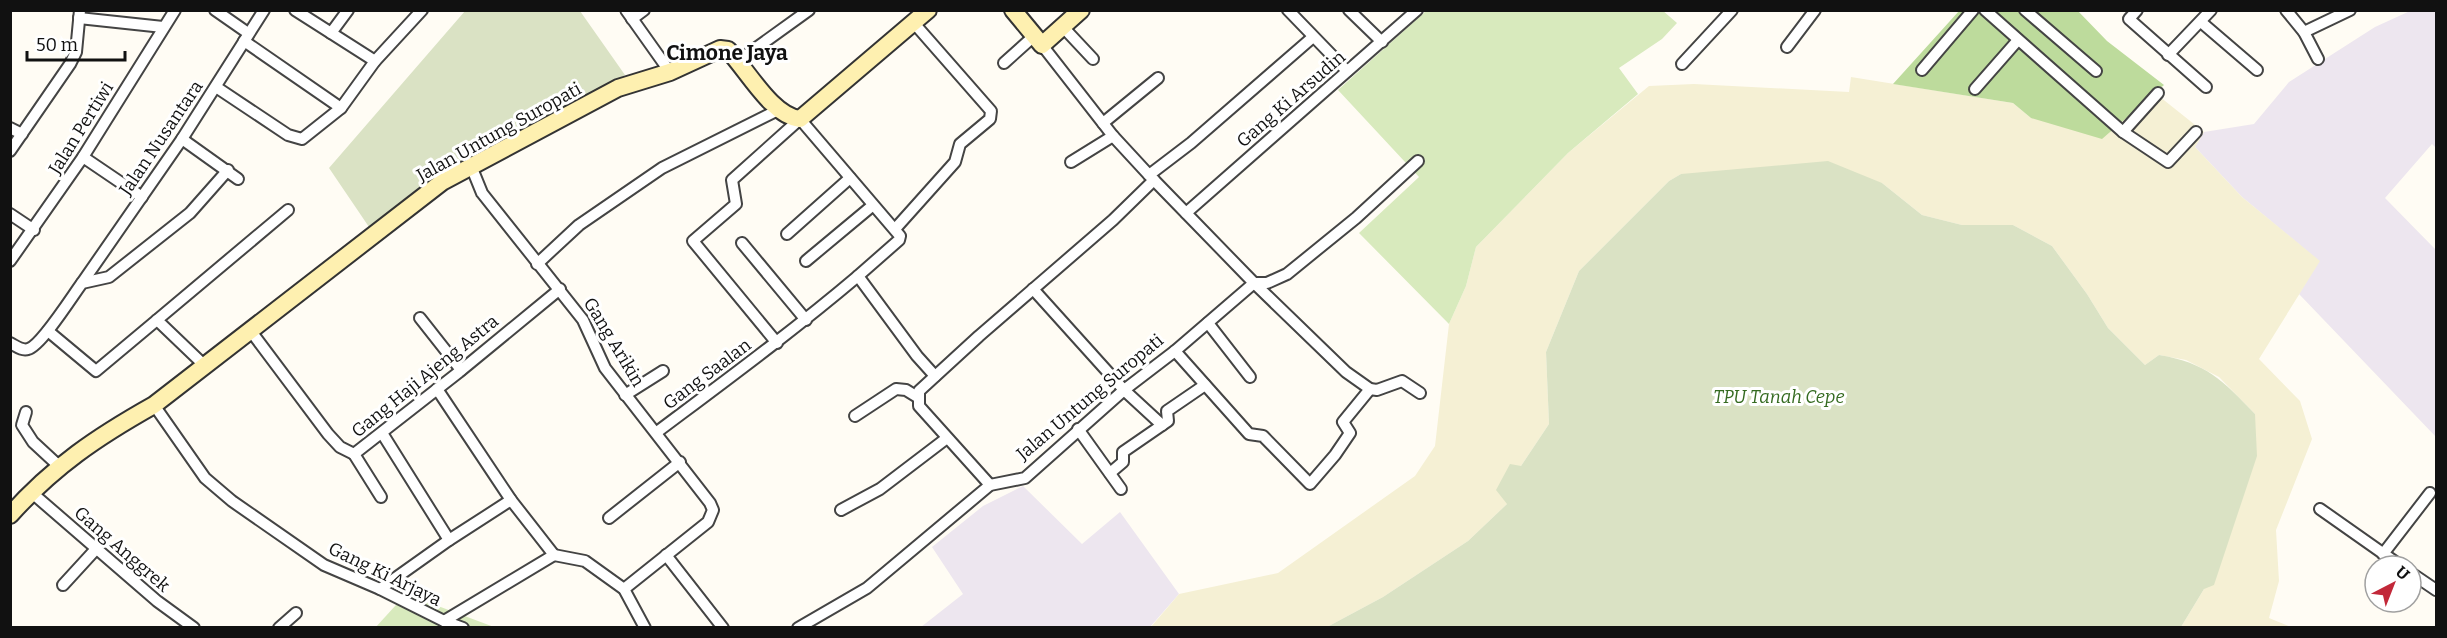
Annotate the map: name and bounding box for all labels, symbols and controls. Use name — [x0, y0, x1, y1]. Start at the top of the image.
scale bar — [27, 24, 124, 62]
text: 50 m — [36, 34, 78, 56]
district label: Cimone Jaya — [666, 40, 788, 66]
street label: Gang Ki Arsudin — [1232, 45, 1350, 152]
street label: Jalan Nusantara — [114, 76, 208, 200]
street label: Jalan Pertiwi — [43, 78, 118, 179]
street label: Jalan Untung Suropati — [412, 78, 585, 187]
street label: Gang Arikin — [579, 293, 650, 391]
street label: Gang Haji Ajeng Astra — [347, 310, 503, 442]
street label: Jalan Untung Suropati — [1011, 329, 1168, 465]
street label: Gang Saalan — [659, 333, 756, 414]
park label: TPU Tanah Cepe — [1713, 386, 1845, 408]
street label: Gang Anggrek — [70, 502, 175, 597]
street label: Gang Ki Arjaya — [325, 537, 445, 611]
north arrow — [2363, 554, 2423, 614]
text: U — [2392, 562, 2414, 584]

